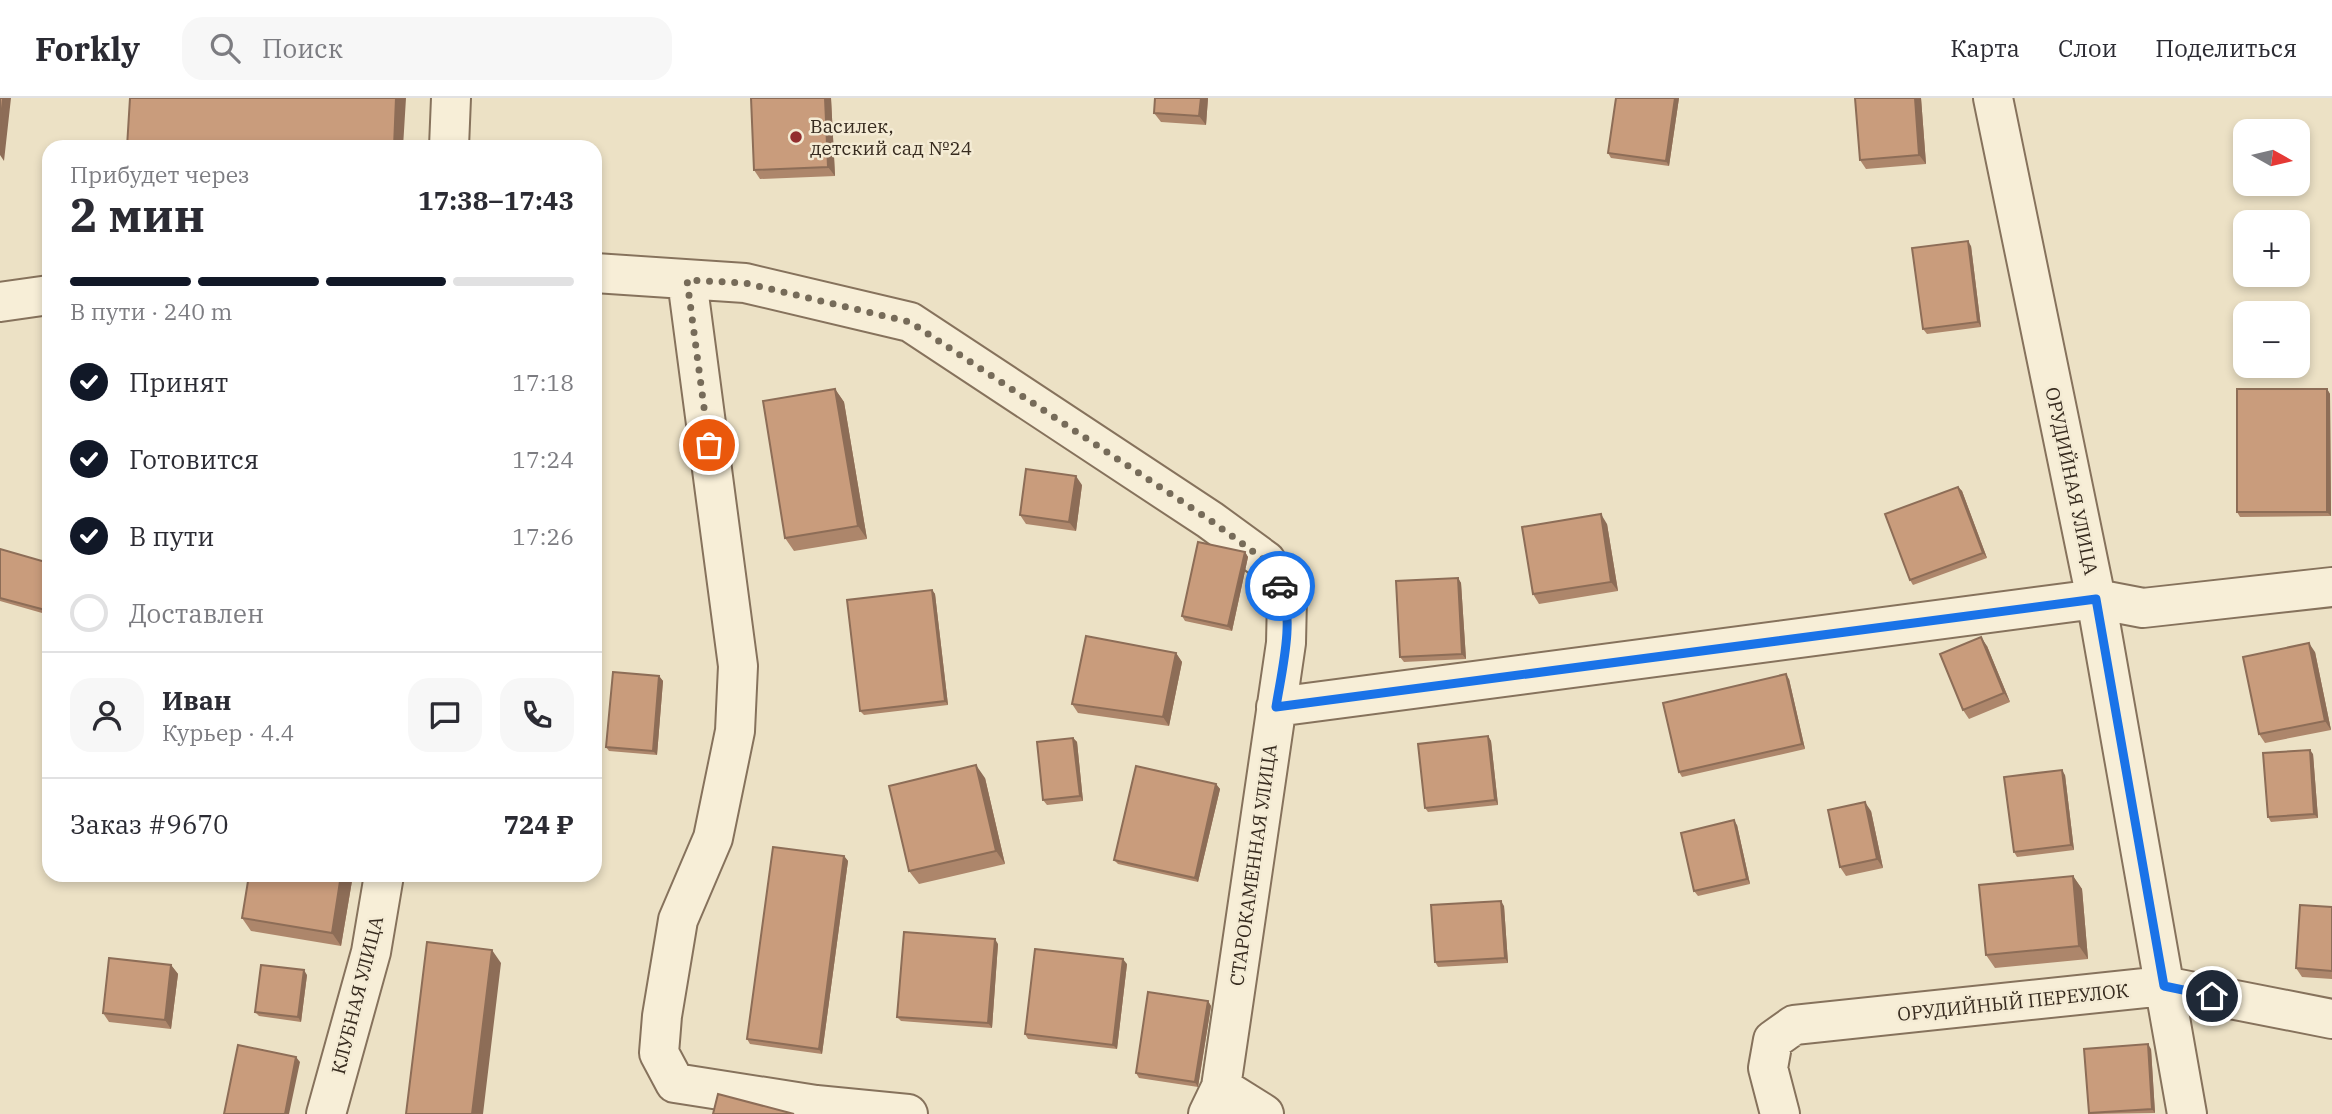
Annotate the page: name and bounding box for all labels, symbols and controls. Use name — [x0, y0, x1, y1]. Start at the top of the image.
search box — [182, 17, 672, 80]
text: Forkly — [35, 27, 140, 70]
icon: search — [206, 29, 244, 67]
text: Поиск — [262, 31, 343, 65]
text: Карта — [1950, 32, 2020, 64]
text: Слои — [2058, 32, 2117, 64]
text: Поделиться — [2155, 32, 2297, 64]
place label: Василек, детский сад №24 — [810, 114, 972, 160]
north arrow — [2233, 119, 2310, 196]
map controls — [2233, 119, 2310, 378]
marker: Василек, детский сад №24 — [788, 129, 804, 145]
text: Прибудет через — [70, 159, 250, 189]
text: 17:38–17:43 — [418, 183, 574, 217]
text: 2 мин — [70, 185, 205, 245]
button: + — [2233, 210, 2310, 287]
text: В пути · 240 m — [70, 296, 232, 326]
button: − — [2233, 301, 2310, 378]
icon: check — [70, 363, 108, 401]
text: Принят — [129, 365, 228, 399]
text: 17:18 — [512, 367, 574, 397]
street label: ОРУДИЙНАЯ УЛИЦА — [2040, 385, 2104, 577]
pin — [679, 415, 739, 475]
icon: bag — [690, 426, 728, 464]
icon: check — [70, 440, 108, 478]
text: Готовится — [129, 442, 259, 476]
text: 17:24 — [512, 444, 574, 474]
icon: check — [70, 517, 108, 555]
text: В пути — [129, 519, 214, 553]
text: 17:26 — [512, 521, 574, 551]
courier — [1245, 551, 1315, 621]
icon: car — [1261, 567, 1299, 605]
text: Доставлен — [129, 596, 264, 630]
button: person — [70, 678, 144, 752]
button: chat — [408, 678, 482, 752]
button: phone — [500, 678, 574, 752]
text: Иван — [162, 683, 231, 717]
text: Курьер · 4.4 — [162, 717, 294, 747]
street label: СТАРОКАМЕННАЯ УЛИЦА — [1224, 742, 1282, 988]
text: Заказ #9670 — [70, 807, 229, 841]
text: 724 ₽ — [503, 807, 574, 841]
street label: КЛУБНАЯ УЛИЦА — [326, 913, 388, 1077]
pin — [2182, 966, 2242, 1026]
icon: home — [2193, 977, 2231, 1015]
street label: ОРУДИЙНЫЙ ПЕРЕУЛОК — [1896, 978, 2130, 1026]

